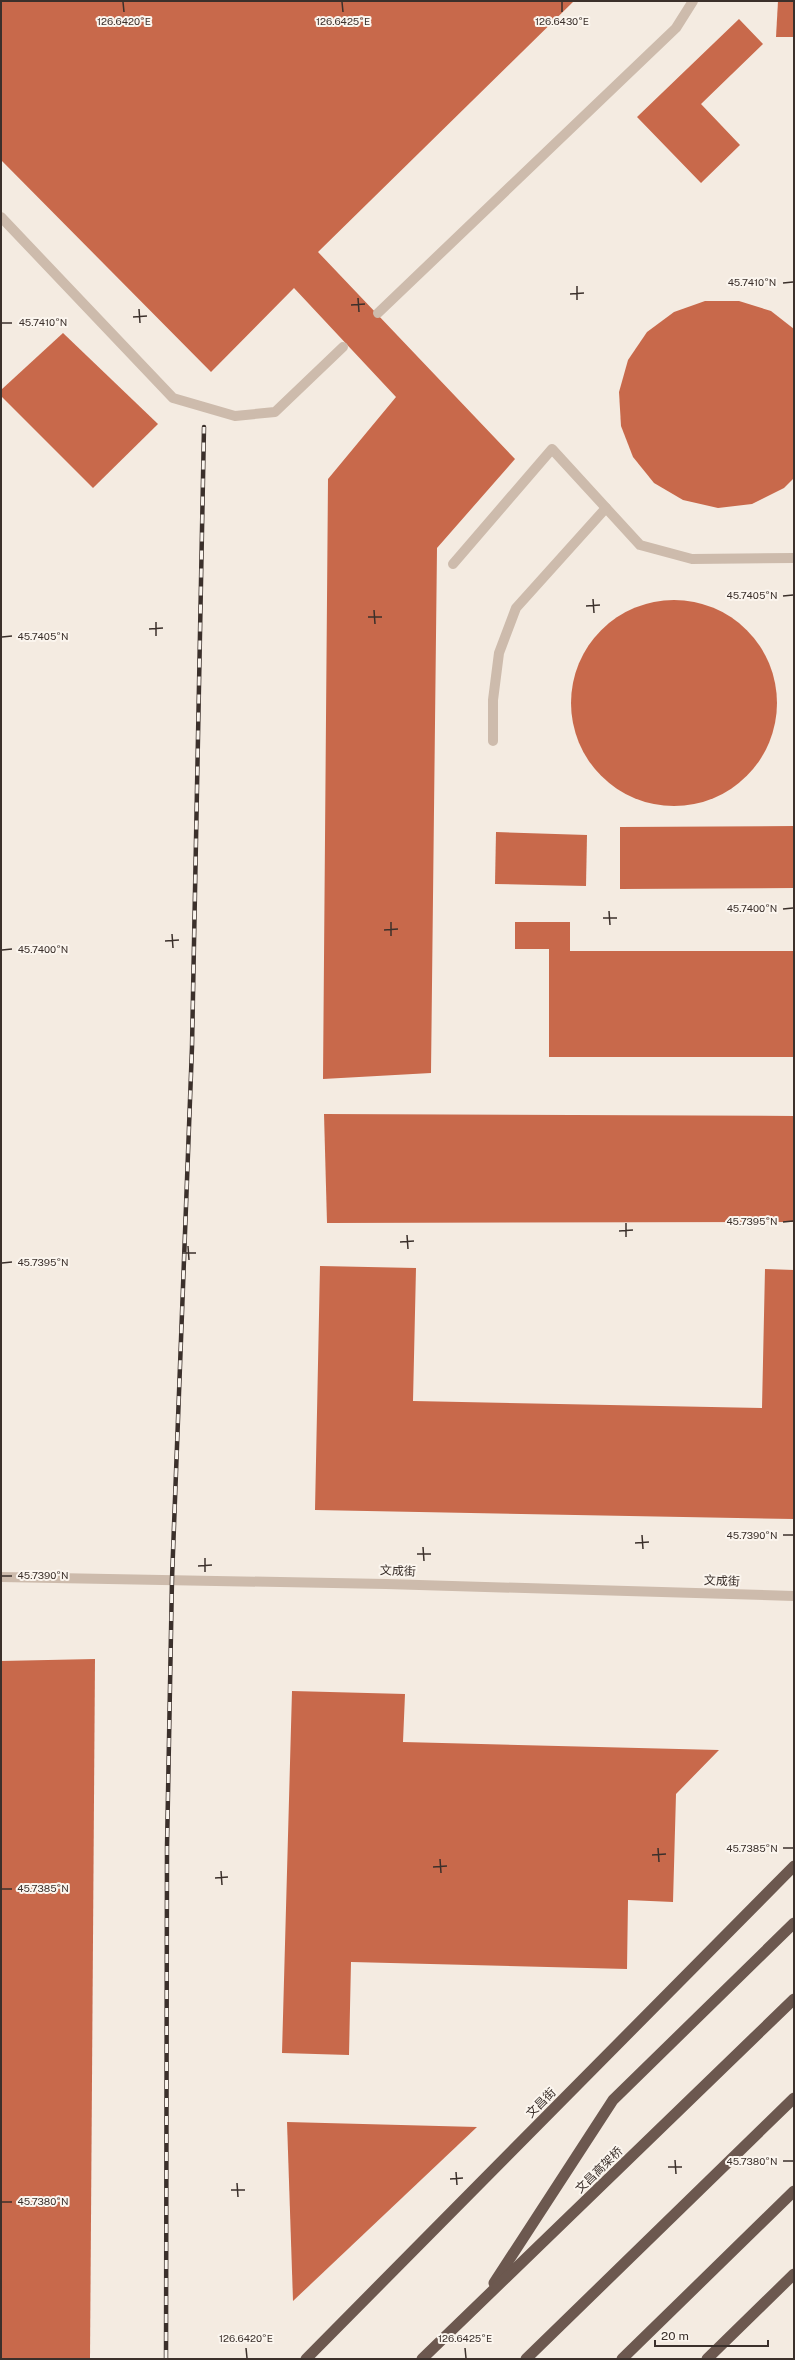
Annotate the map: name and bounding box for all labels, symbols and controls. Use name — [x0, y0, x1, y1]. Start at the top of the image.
text: 126.6420°E — [97, 15, 151, 27]
text: 126.6425°E — [316, 15, 370, 27]
text: 126.6430°E — [535, 15, 589, 27]
text: 45.7410°N — [728, 276, 776, 288]
text: 45.7410°N — [19, 316, 67, 328]
text: 45.7405°N — [726, 589, 778, 601]
text: 45.7405°N — [17, 630, 69, 642]
text: 45.7400°N — [727, 902, 777, 914]
text: 45.7400°N — [18, 943, 68, 955]
text: 45.7395°N — [726, 1215, 778, 1227]
text: 45.7395°N — [17, 1256, 69, 1268]
text: 45.7390°N — [727, 1529, 777, 1541]
street label: 文成街 — [380, 1563, 416, 1579]
text: 45.7390°N — [18, 1569, 68, 1581]
street label: 文成街 — [704, 1573, 740, 1589]
text: 45.7385°N — [726, 1842, 778, 1854]
text: 45.7385°N — [17, 1882, 69, 1894]
street label: 文昌街 — [523, 2085, 559, 2121]
street label: 文昌高架桥 — [573, 2144, 625, 2196]
text: 45.7380°N — [726, 2155, 778, 2167]
text: 45.7380°N — [17, 2195, 69, 2207]
scale bar — [655, 2322, 768, 2348]
text: 20 m — [661, 2329, 689, 2343]
text: 126.6420°E — [219, 2332, 273, 2344]
text: 126.6425°E — [438, 2332, 492, 2344]

